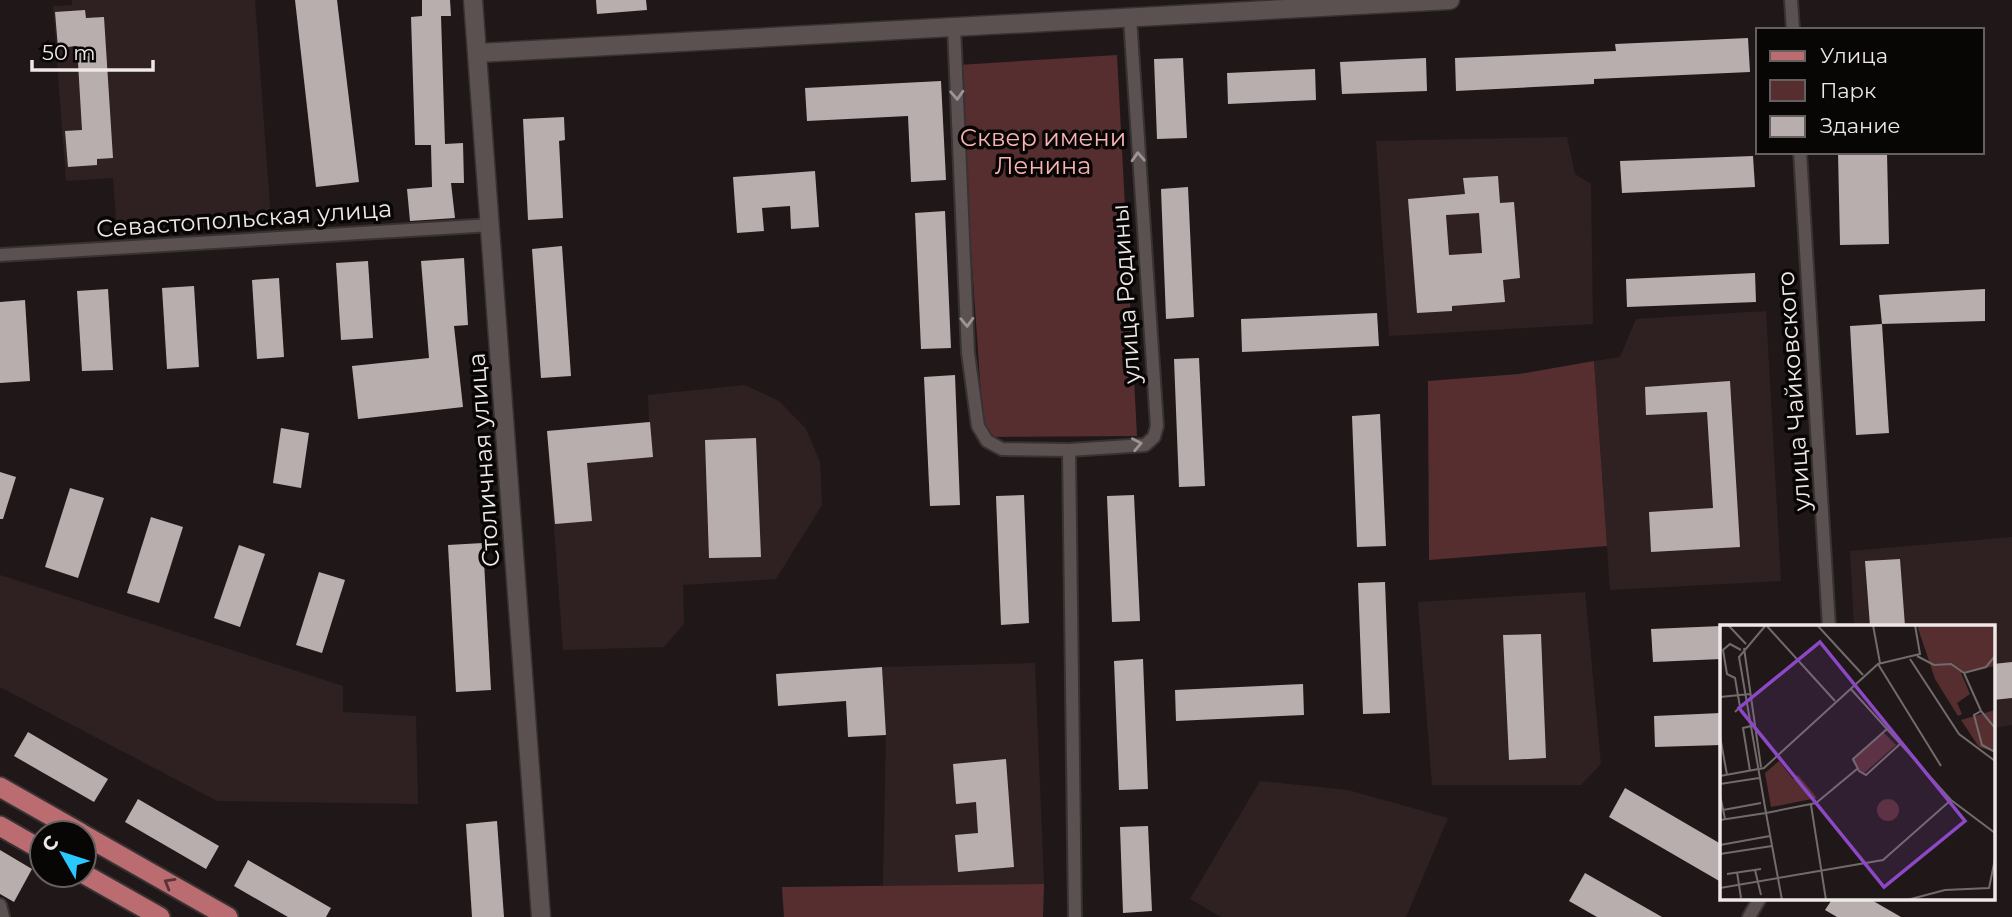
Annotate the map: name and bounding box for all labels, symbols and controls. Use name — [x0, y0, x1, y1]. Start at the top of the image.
scale bar — [32, 28, 152, 72]
legend — [1756, 28, 1984, 154]
text: 50 m — [42, 40, 96, 65]
text: Улица — [1820, 43, 1888, 68]
text: Парк — [1820, 78, 1876, 103]
one-way arrow — [949, 90, 964, 101]
text: Здание — [1820, 113, 1901, 138]
park label: Сквер имени Ленина — [960, 123, 1126, 180]
one-way arrow — [1130, 151, 1145, 162]
street label: Севастопольская улица — [95, 194, 393, 243]
street label: улица Родины — [1105, 203, 1146, 386]
street label: улица Чайковского — [1771, 270, 1816, 513]
one-way arrow — [959, 317, 974, 328]
street label: Столичная улица — [462, 352, 505, 568]
one-way arrow — [1131, 437, 1143, 452]
inset map — [1720, 625, 1994, 900]
north arrow — [28, 819, 98, 889]
text: С — [37, 831, 64, 856]
one-way arrow — [163, 878, 176, 891]

